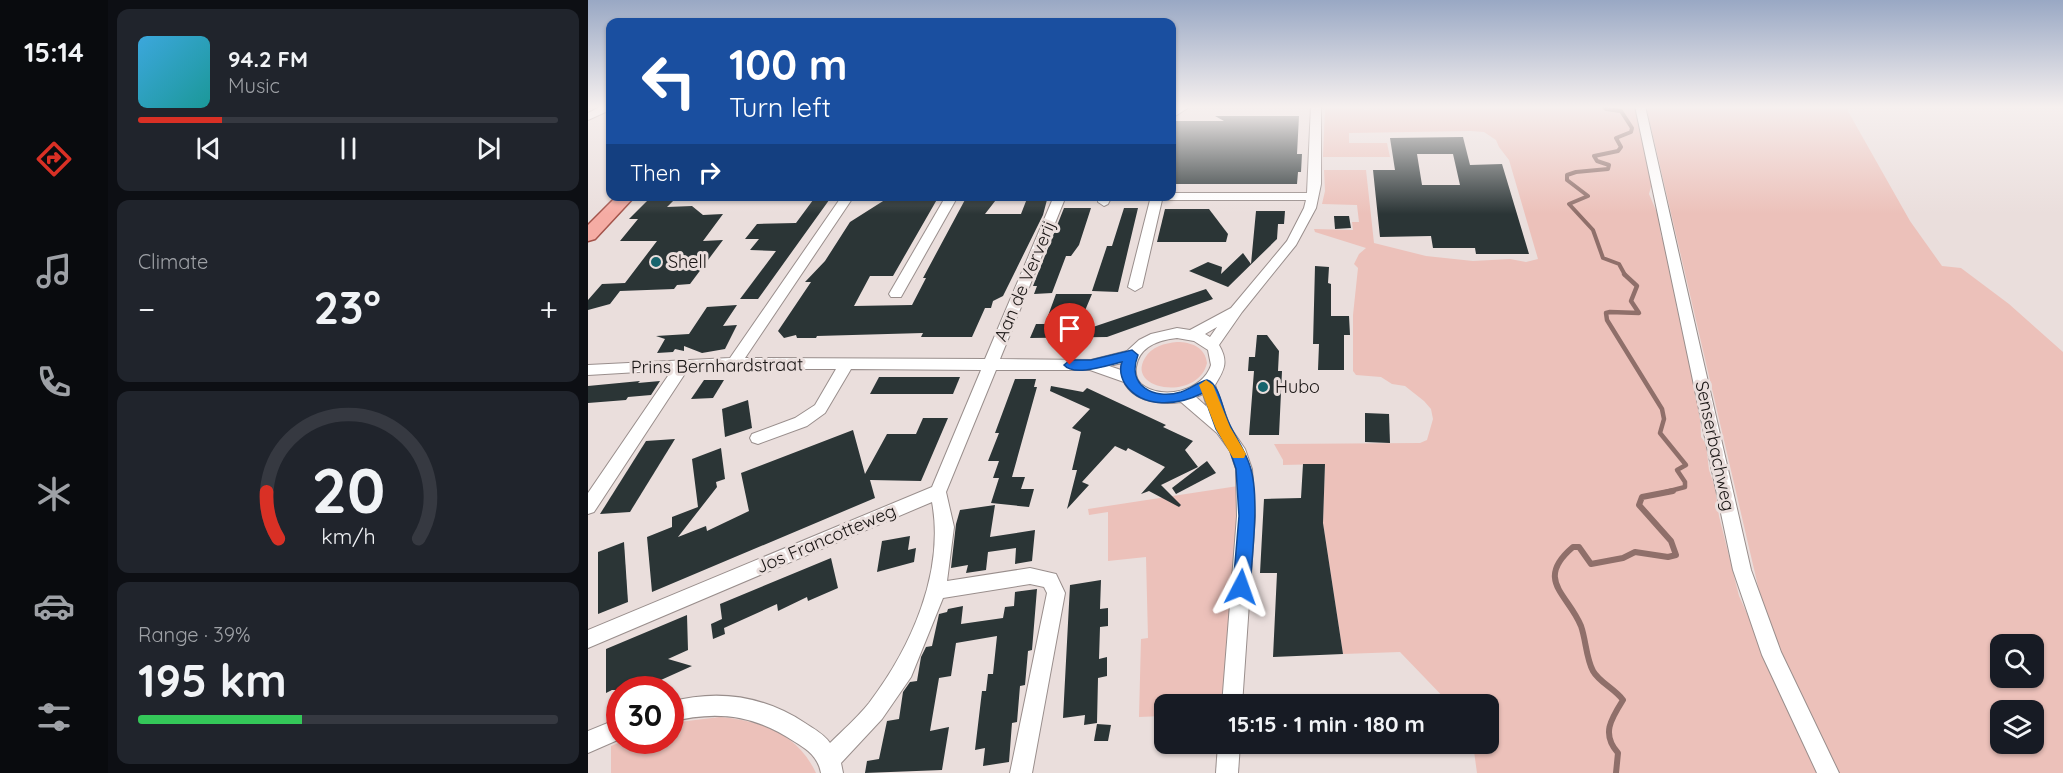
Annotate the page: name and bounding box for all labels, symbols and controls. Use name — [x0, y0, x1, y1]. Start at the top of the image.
text: 15:14 — [24, 35, 84, 69]
text: 100 m — [729, 38, 847, 91]
icon: left — [630, 42, 708, 120]
text: 94.2 FM — [228, 45, 308, 73]
text: Music — [228, 73, 280, 98]
text: Turn left — [729, 90, 831, 124]
icon: previous — [192, 132, 225, 165]
icon: pause — [332, 132, 365, 165]
icon: next — [472, 132, 505, 165]
icon: directions — [33, 138, 75, 180]
icon: right — [693, 156, 726, 189]
text: Then — [630, 159, 681, 187]
street label: Aan de Ververij — [989, 217, 1060, 345]
text: Climate — [138, 249, 208, 274]
icon: music — [33, 250, 75, 292]
place label: Shell — [668, 250, 707, 273]
marker: Shell — [649, 255, 663, 269]
text: 23° — [314, 279, 381, 335]
text: − — [138, 288, 155, 329]
text: + — [539, 288, 558, 329]
pin — [1044, 303, 1095, 365]
icon: arrive — [1053, 312, 1086, 345]
street label: Prins Bernhardstraat — [631, 352, 803, 379]
icon: phone — [33, 361, 75, 403]
place label: Hubo — [1275, 375, 1320, 398]
street label: Senserbachweg — [1690, 379, 1741, 513]
marker: Hubo — [1256, 380, 1270, 394]
text: 20 — [311, 451, 385, 529]
icon: climate — [33, 473, 75, 515]
street label: Jos Francotteweg — [752, 499, 899, 578]
text: km/h — [321, 523, 375, 549]
position arrow — [1209, 555, 1273, 619]
icon: car — [33, 585, 75, 627]
text: Range · 39% — [138, 622, 251, 647]
map controls — [1990, 634, 2044, 754]
button: search — [1990, 634, 2044, 688]
text: 195 km — [138, 652, 287, 708]
speed limit sign: 30 — [606, 676, 684, 754]
icon: filters — [33, 696, 75, 738]
button: layers — [1990, 700, 2044, 754]
text: 15:15 · 1 min · 180 m — [1228, 710, 1425, 738]

